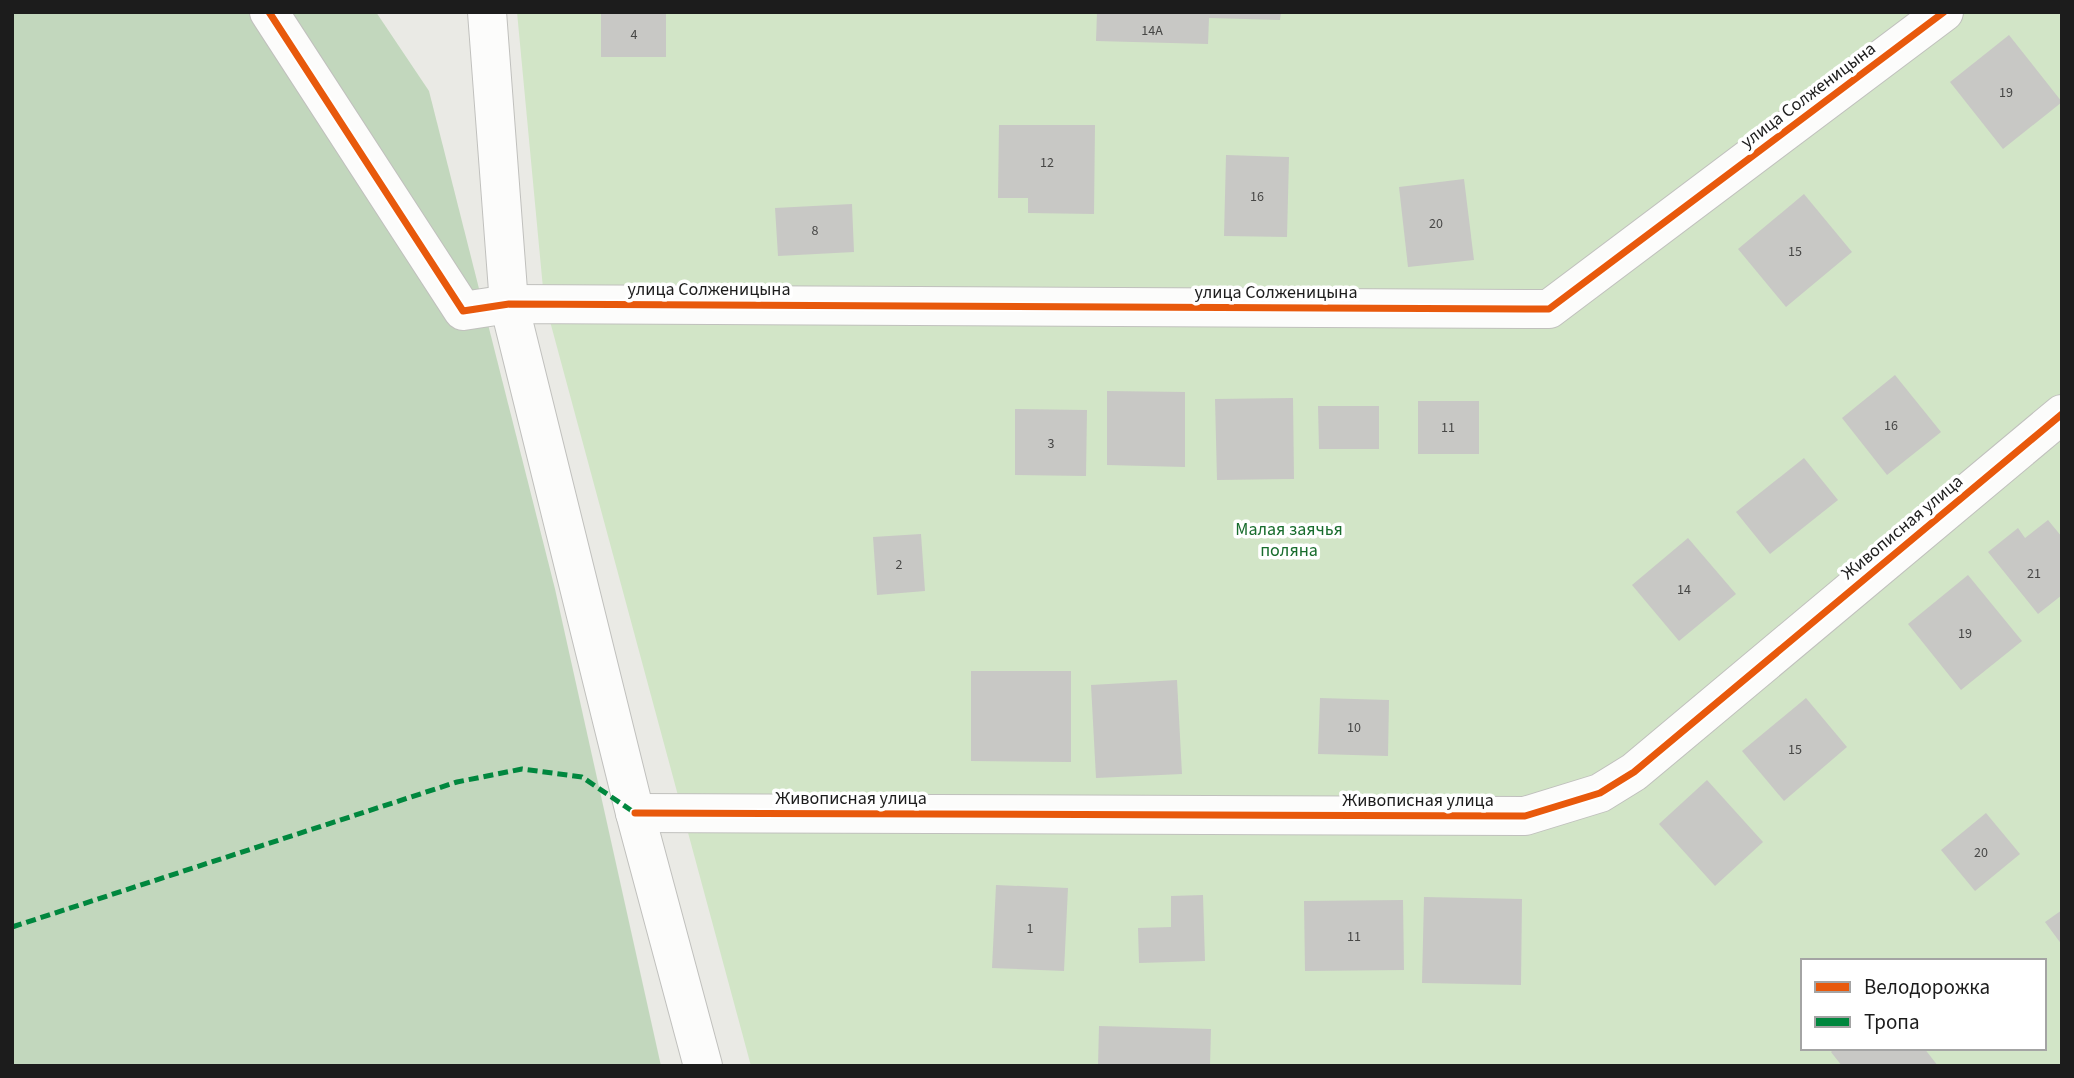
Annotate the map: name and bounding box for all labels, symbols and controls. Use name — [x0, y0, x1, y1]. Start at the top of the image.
house number: 14А — [1141, 21, 1163, 41]
house number: 4 — [631, 25, 638, 45]
street label: улица Солженицына — [1736, 36, 1881, 154]
house number: 19 — [1999, 83, 2013, 103]
house number: 12 — [1040, 153, 1054, 173]
house number: 16 — [1250, 187, 1264, 207]
house number: 20 — [1429, 214, 1443, 234]
house number: 8 — [812, 221, 819, 241]
house number: 15 — [1788, 242, 1802, 262]
street label: улица Солженицына — [627, 277, 791, 302]
street label: улица Солженицына — [1194, 280, 1358, 305]
house number: 16 — [1884, 416, 1898, 436]
house number: 11 — [1441, 418, 1455, 438]
house number: 3 — [1048, 434, 1055, 454]
street label: Живописная улица — [1836, 469, 1968, 586]
park label: Малая заячья поляна — [1235, 517, 1343, 563]
house number: 2 — [896, 555, 903, 575]
house number: 21 — [2027, 564, 2041, 584]
house number: 14 — [1677, 580, 1691, 600]
house number: 19 — [1958, 624, 1972, 644]
house number: 10 — [1347, 718, 1361, 738]
house number: 15 — [1788, 740, 1802, 760]
street label: Живописная улица — [775, 786, 927, 811]
street label: Живописная улица — [1342, 788, 1494, 813]
house number: 20 — [1974, 843, 1988, 863]
house number: 1 — [1027, 919, 1034, 939]
house number: 11 — [1347, 927, 1361, 947]
legend — [1801, 959, 2046, 1050]
text: Велодорожка — [1864, 972, 1990, 1002]
text: Тропа — [1864, 1007, 1920, 1037]

